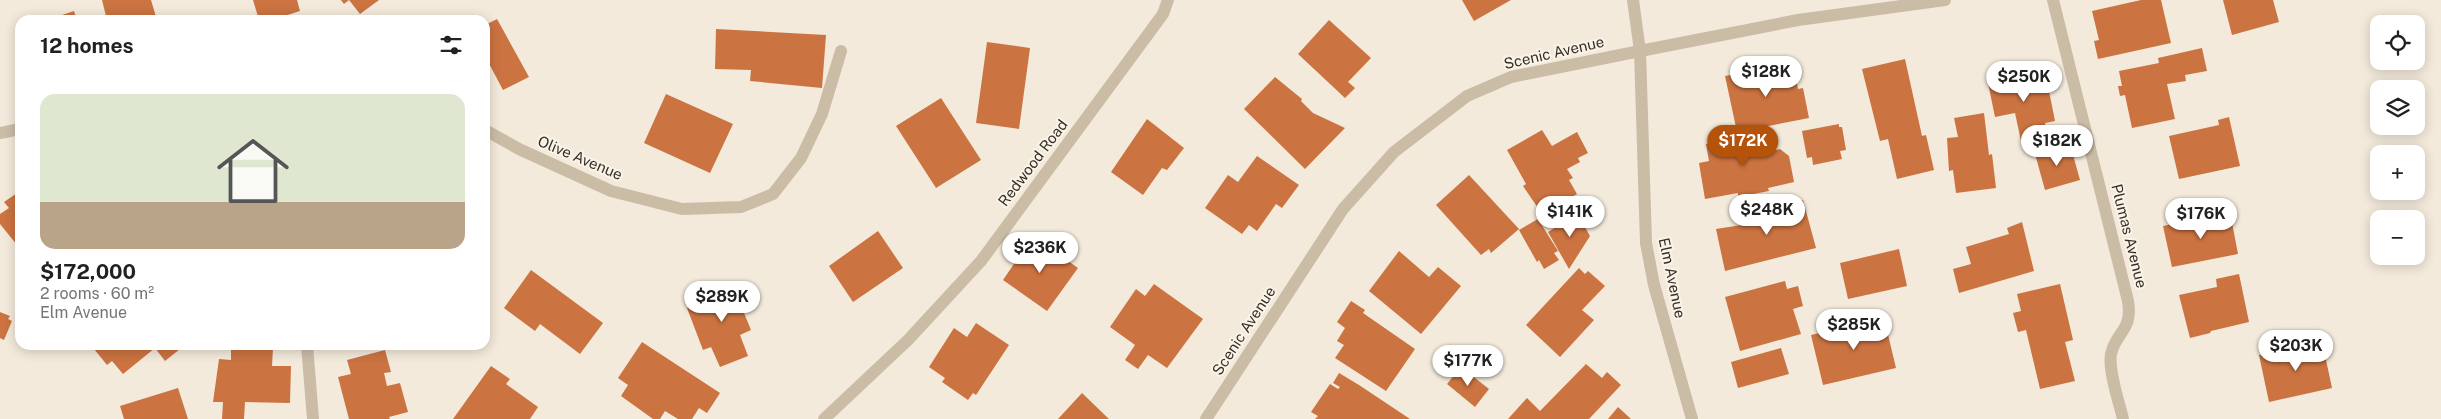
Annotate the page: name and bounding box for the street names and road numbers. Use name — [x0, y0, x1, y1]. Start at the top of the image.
street label: Scenic Avenue — [1502, 33, 1606, 72]
street label: Redwood Road — [995, 116, 1071, 209]
street label: Olive Avenue — [535, 132, 625, 183]
street label: Plumas Avenue — [2108, 182, 2151, 290]
street label: Elm Avenue — [1656, 236, 1689, 320]
street label: Scenic Avenue — [1209, 283, 1279, 378]

